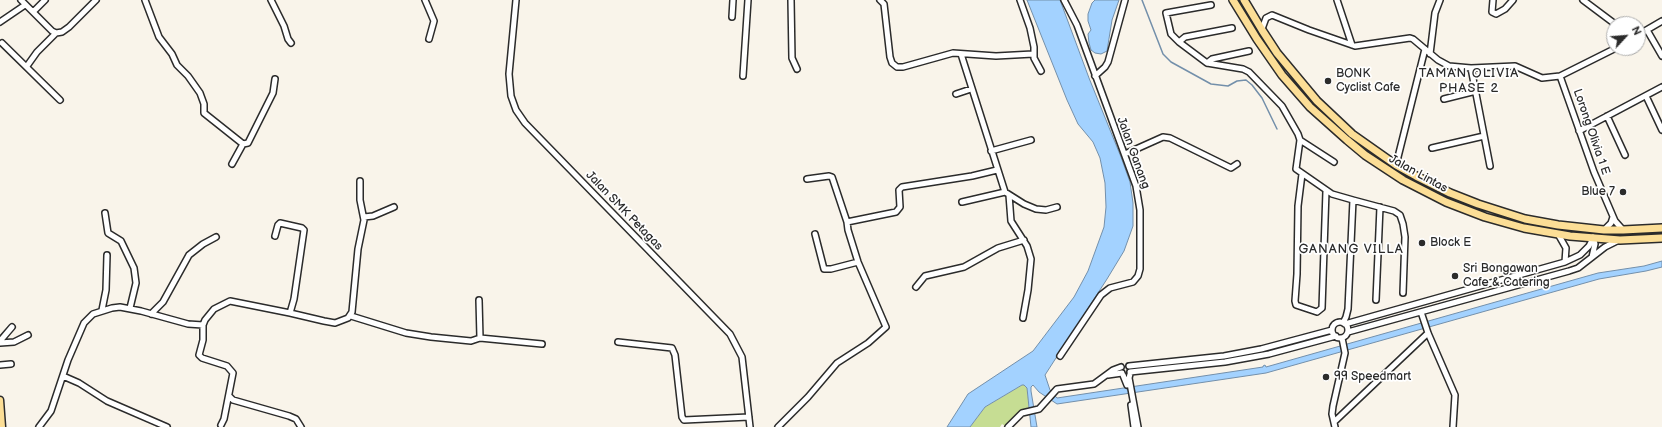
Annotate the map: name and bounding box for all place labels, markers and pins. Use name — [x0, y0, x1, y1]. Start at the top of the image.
place label: BONK Cyclist Cafe — [1336, 67, 1400, 95]
marker: BONK Cyclist Cafe — [1323, 76, 1333, 86]
place label: Blue 7 — [1581, 185, 1615, 199]
marker: Blue 7 — [1618, 187, 1628, 197]
place label: Block E — [1430, 236, 1471, 250]
marker: Block E — [1417, 238, 1427, 248]
place label: Sri Bongawan Cafe & Catering — [1463, 262, 1550, 290]
marker: Sri Bongawan Cafe & Catering — [1450, 271, 1460, 281]
place label: 99 Speedmart — [1334, 370, 1411, 384]
marker: 99 Speedmart — [1321, 372, 1331, 382]

